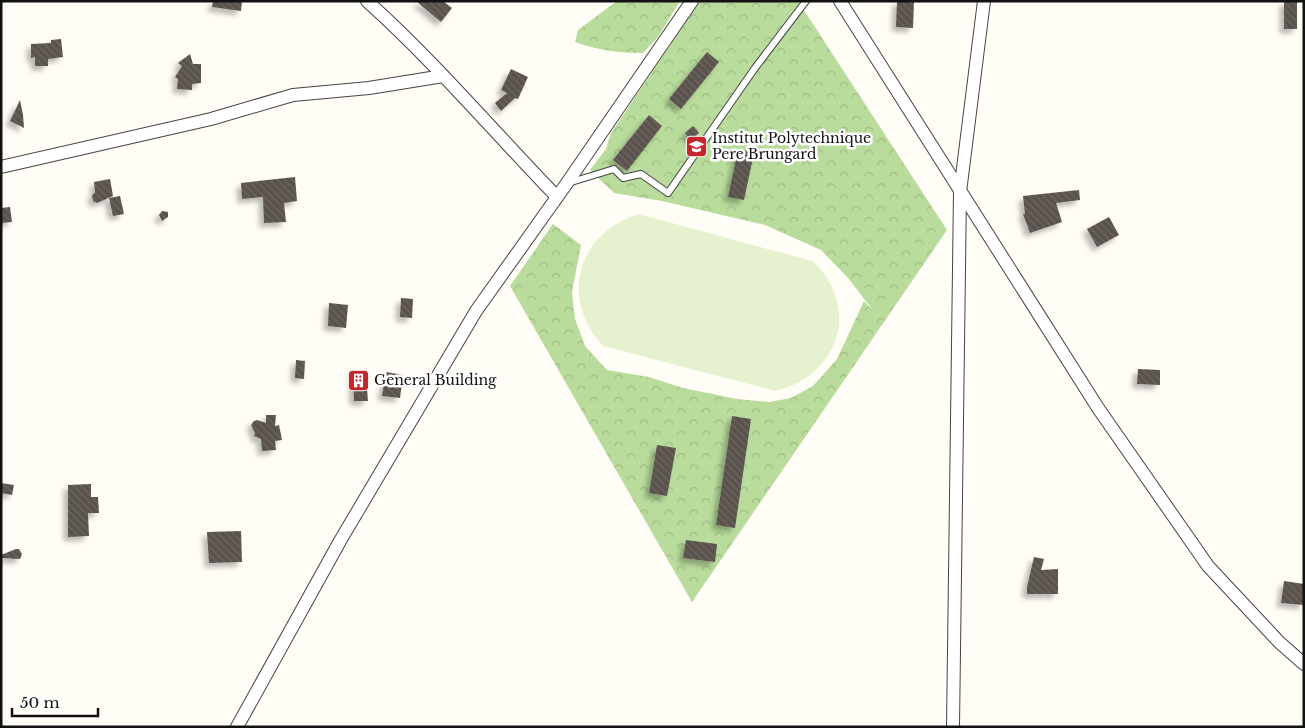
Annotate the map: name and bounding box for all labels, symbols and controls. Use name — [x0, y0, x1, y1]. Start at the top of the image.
place label: Institut Polytechnique Pere Brungard — [712, 129, 871, 163]
school or university icon: Institut Polytechnique Pere Brungard — [684, 134, 708, 158]
building icon: General Building — [346, 368, 370, 392]
place label: General Building — [374, 371, 497, 389]
scale bar — [12, 686, 99, 718]
text: 50 m — [20, 693, 60, 712]

